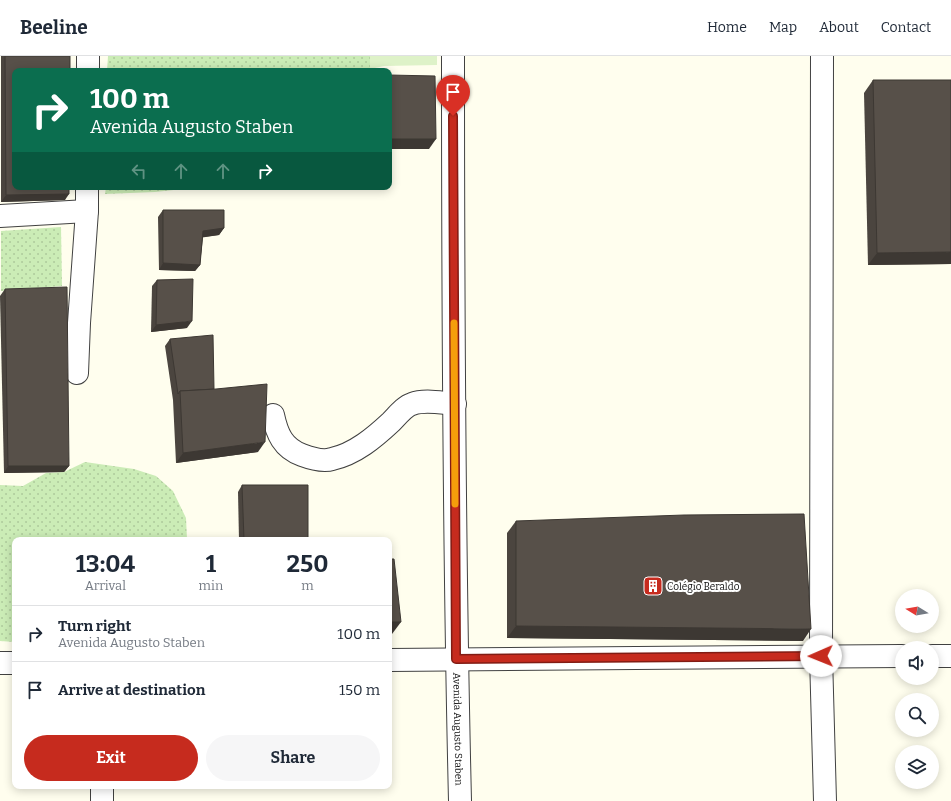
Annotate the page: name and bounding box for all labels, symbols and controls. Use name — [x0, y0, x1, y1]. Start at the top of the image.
text: Beeline — [20, 16, 88, 39]
text: Home — [707, 19, 747, 36]
text: Map — [769, 19, 797, 36]
text: About — [819, 19, 859, 36]
text: Contact — [881, 19, 931, 36]
pin — [436, 75, 470, 116]
icon: arrive — [442, 81, 464, 103]
text: 100 m — [90, 82, 169, 115]
icon: right — [24, 84, 76, 136]
text: Avenida Augusto Staben — [90, 116, 293, 138]
icon: left — [128, 160, 150, 182]
icon: ahead — [170, 160, 192, 182]
icon: ahead — [212, 160, 234, 182]
icon: right — [254, 160, 276, 182]
text: 13:04 — [75, 550, 135, 578]
text: 1 — [206, 550, 216, 578]
text: 250 — [287, 550, 329, 578]
building icon: Colégio Beraldo — [642, 575, 664, 597]
text: Arrival — [85, 578, 126, 593]
text: min — [199, 578, 223, 593]
text: m — [301, 578, 314, 593]
place label: Colégio Beraldo — [667, 581, 740, 593]
north arrow — [895, 589, 939, 633]
map controls — [895, 589, 939, 789]
text: Turn right — [58, 617, 131, 635]
icon: right — [24, 623, 46, 645]
text: 100 m — [337, 625, 380, 643]
text: Avenida Augusto Staben — [58, 635, 205, 650]
position arrow — [800, 635, 842, 677]
button: sound — [895, 641, 939, 685]
street label: Avenida Augusto Staben — [450, 672, 465, 786]
icon: arrive — [24, 679, 46, 701]
text: Arrive at destination — [58, 681, 205, 699]
text: 150 m — [339, 681, 380, 699]
button: search — [895, 693, 939, 737]
button: Exit — [24, 735, 198, 781]
button: Share — [206, 735, 380, 781]
button: layers — [895, 745, 939, 789]

